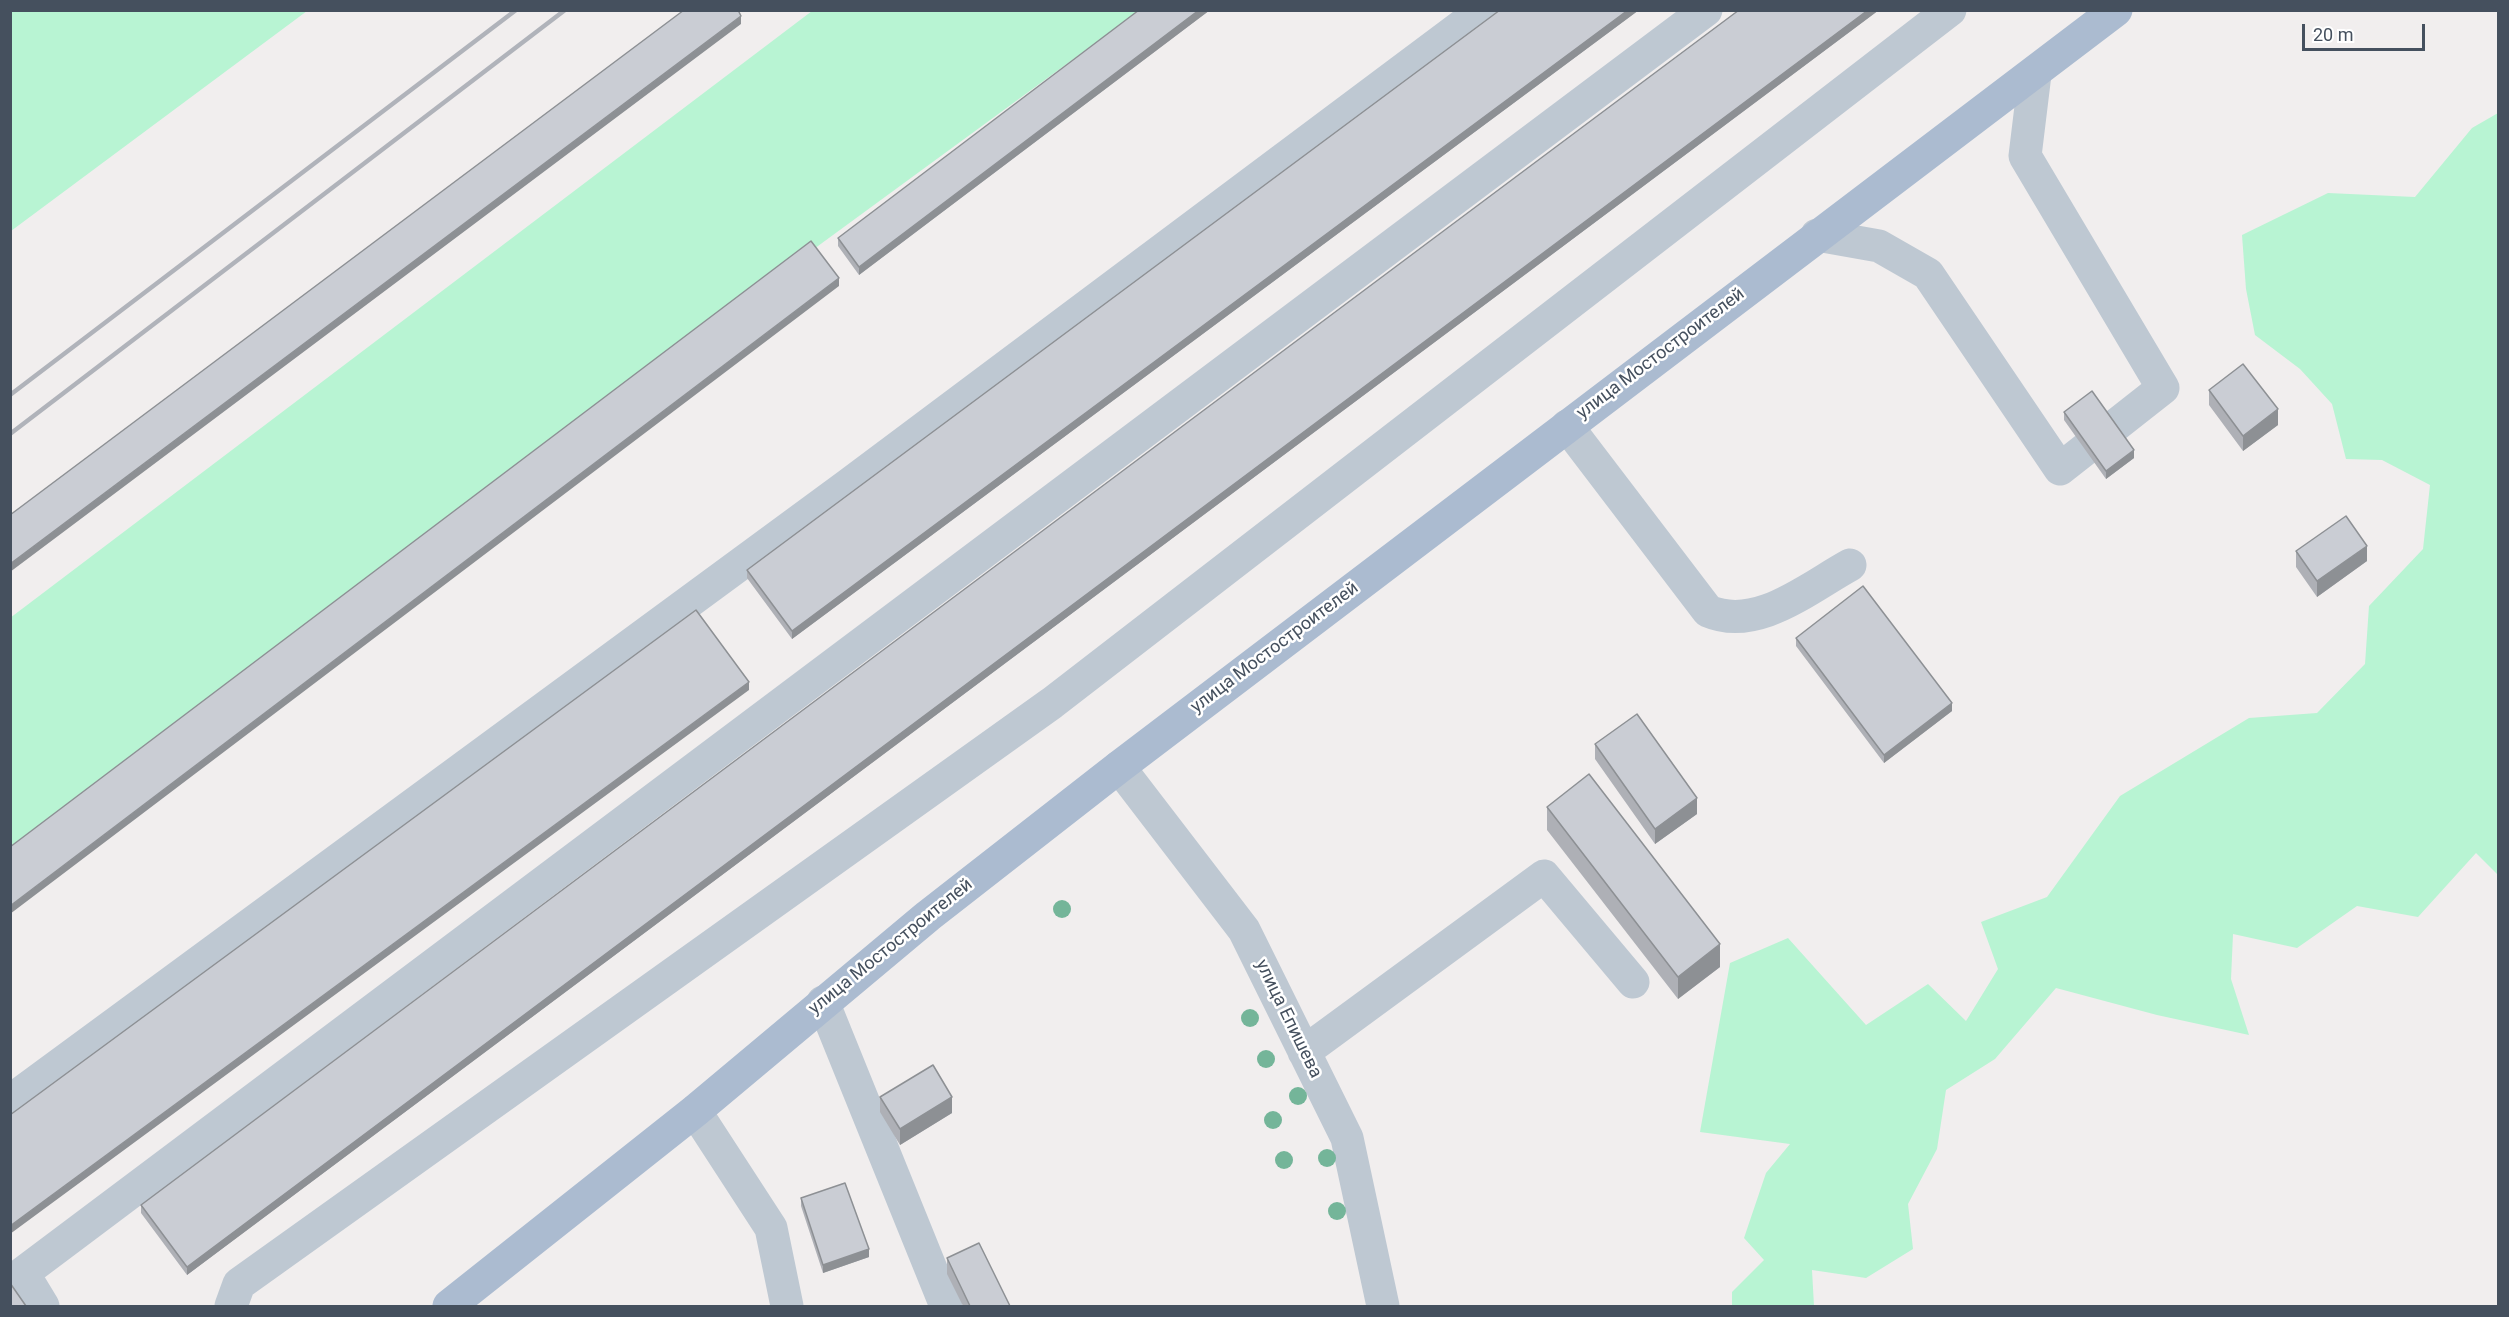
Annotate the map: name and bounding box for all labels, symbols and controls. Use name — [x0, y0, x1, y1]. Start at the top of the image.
scale bar — [2305, 12, 2428, 50]
text: 20 m — [2313, 24, 2353, 45]
street label: улица Мостостроителей — [1573, 284, 1749, 424]
street label: улица Мостостроителей — [1187, 578, 1363, 718]
street label: улица Мостостроителей — [805, 874, 977, 1020]
street label: улица Епишева — [1250, 956, 1326, 1082]

